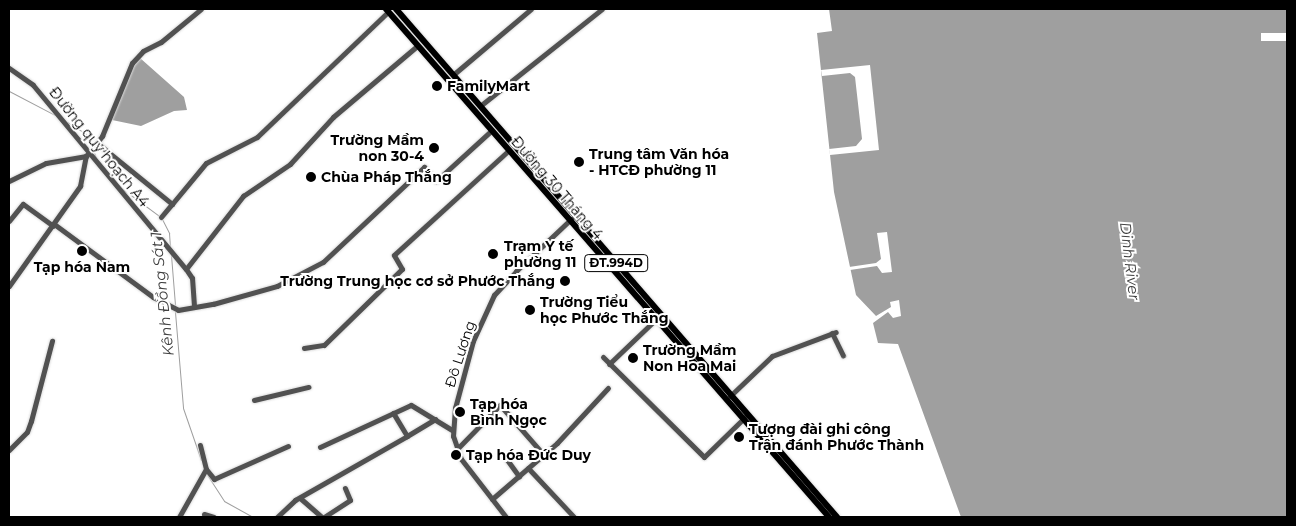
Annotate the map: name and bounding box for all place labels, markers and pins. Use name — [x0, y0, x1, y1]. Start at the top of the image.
place label: FamilyMart — [447, 78, 530, 94]
marker: FamilyMart — [431, 80, 443, 92]
place label: Trường Mầm non 30-4 — [331, 132, 424, 164]
marker: Trường Mầm non 30-4 — [428, 142, 440, 154]
place label: Trung tâm Văn hóa - HTCĐ phường 11 — [589, 146, 729, 178]
marker: Trung tâm Văn hóa - HTCĐ phường 11 — [573, 156, 585, 168]
place label: Chùa Pháp Thắng — [321, 169, 452, 185]
marker: Chùa Pháp Thắng — [305, 171, 317, 183]
place label: Trạm Y tế phường 11 — [504, 238, 577, 270]
marker: Tạp hóa Nam — [76, 245, 88, 257]
marker: Trạm Y tế phường 11 — [486, 247, 500, 261]
place label: Tạp hóa Nam — [34, 259, 130, 275]
place label: Trường Trung học cơ sở Phước Thắng — [280, 273, 555, 289]
marker: Trường Trung học cơ sở Phước Thắng — [559, 275, 571, 287]
place label: Trường Tiểu học Phước Thắng — [540, 294, 668, 326]
marker: Trường Tiểu học Phước Thắng — [524, 304, 536, 316]
place label: Trường Mầm Non Hoa Mai — [643, 342, 736, 374]
marker: Trường Mầm Non Hoa Mai — [627, 352, 639, 364]
place label: Tạp hóa Bình Ngọc — [470, 396, 547, 428]
marker: Tạp hóa Bình Ngọc — [454, 406, 466, 418]
place label: Tượng đài ghi công Trận đánh Phước Thành — [749, 421, 924, 454]
marker: Tượng đài ghi công Trận đánh Phước Thành — [733, 431, 745, 443]
place label: Tạp hóa Đức Duy — [466, 447, 591, 463]
marker: Tạp hóa Đức Duy — [450, 449, 462, 461]

